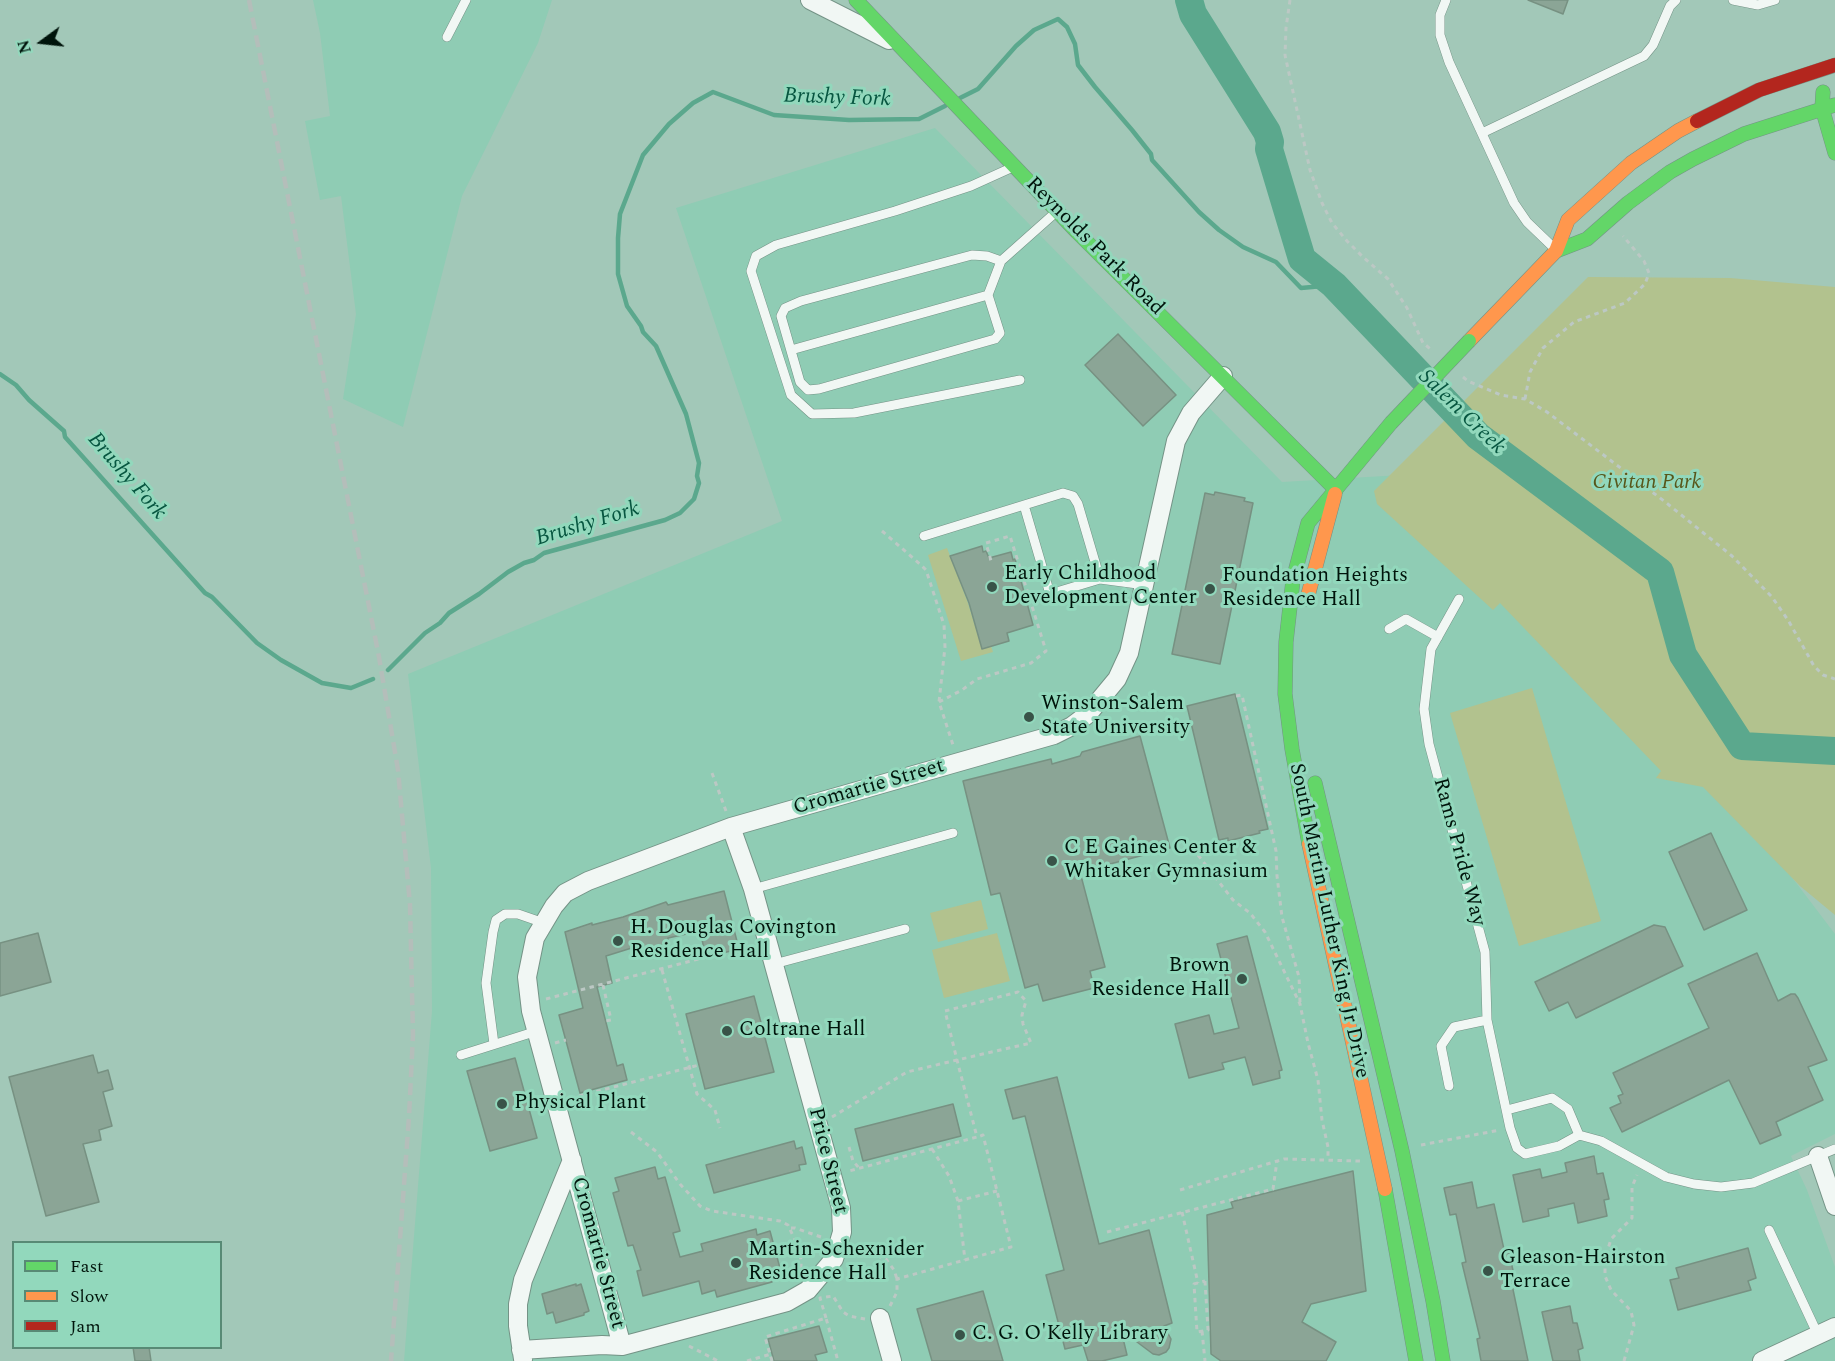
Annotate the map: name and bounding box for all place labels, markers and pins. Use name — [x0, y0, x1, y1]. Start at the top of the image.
place label: Early Childhood Development Center — [1004, 562, 1197, 612]
place label: Foundation Heights Residence Hall — [1222, 564, 1408, 614]
marker: Early Childhood Development Center — [985, 580, 999, 594]
marker: Foundation Heights Residence Hall — [1203, 582, 1217, 596]
place label: Winston-Salem State University — [1041, 692, 1190, 742]
marker: Winston-Salem State University — [1022, 710, 1036, 724]
place label: C E Gaines Center & Whitaker Gymnasium — [1064, 836, 1268, 886]
marker: C E Gaines Center & Whitaker Gymnasium — [1045, 854, 1059, 868]
place label: H. Douglas Covington Residence Hall — [630, 916, 837, 966]
marker: H. Douglas Covington Residence Hall — [611, 934, 625, 948]
place label: Brown Residence Hall — [1091, 954, 1230, 1004]
marker: Brown Residence Hall — [1235, 972, 1249, 986]
place label: Coltrane Hall — [739, 1018, 865, 1044]
marker: Coltrane Hall — [720, 1024, 734, 1038]
place label: Physical Plant — [514, 1091, 646, 1117]
marker: Physical Plant — [495, 1097, 509, 1111]
place label: Martin-Schexnider Residence Hall — [748, 1238, 924, 1288]
place label: Gleason-Hairston Terrace — [1500, 1246, 1665, 1296]
marker: Martin-Schexnider Residence Hall — [729, 1256, 743, 1270]
marker: Gleason-Hairston Terrace — [1481, 1264, 1495, 1278]
place label: C. G. O'Kelly Library — [972, 1322, 1168, 1348]
marker: C. G. O'Kelly Library — [953, 1328, 967, 1342]

